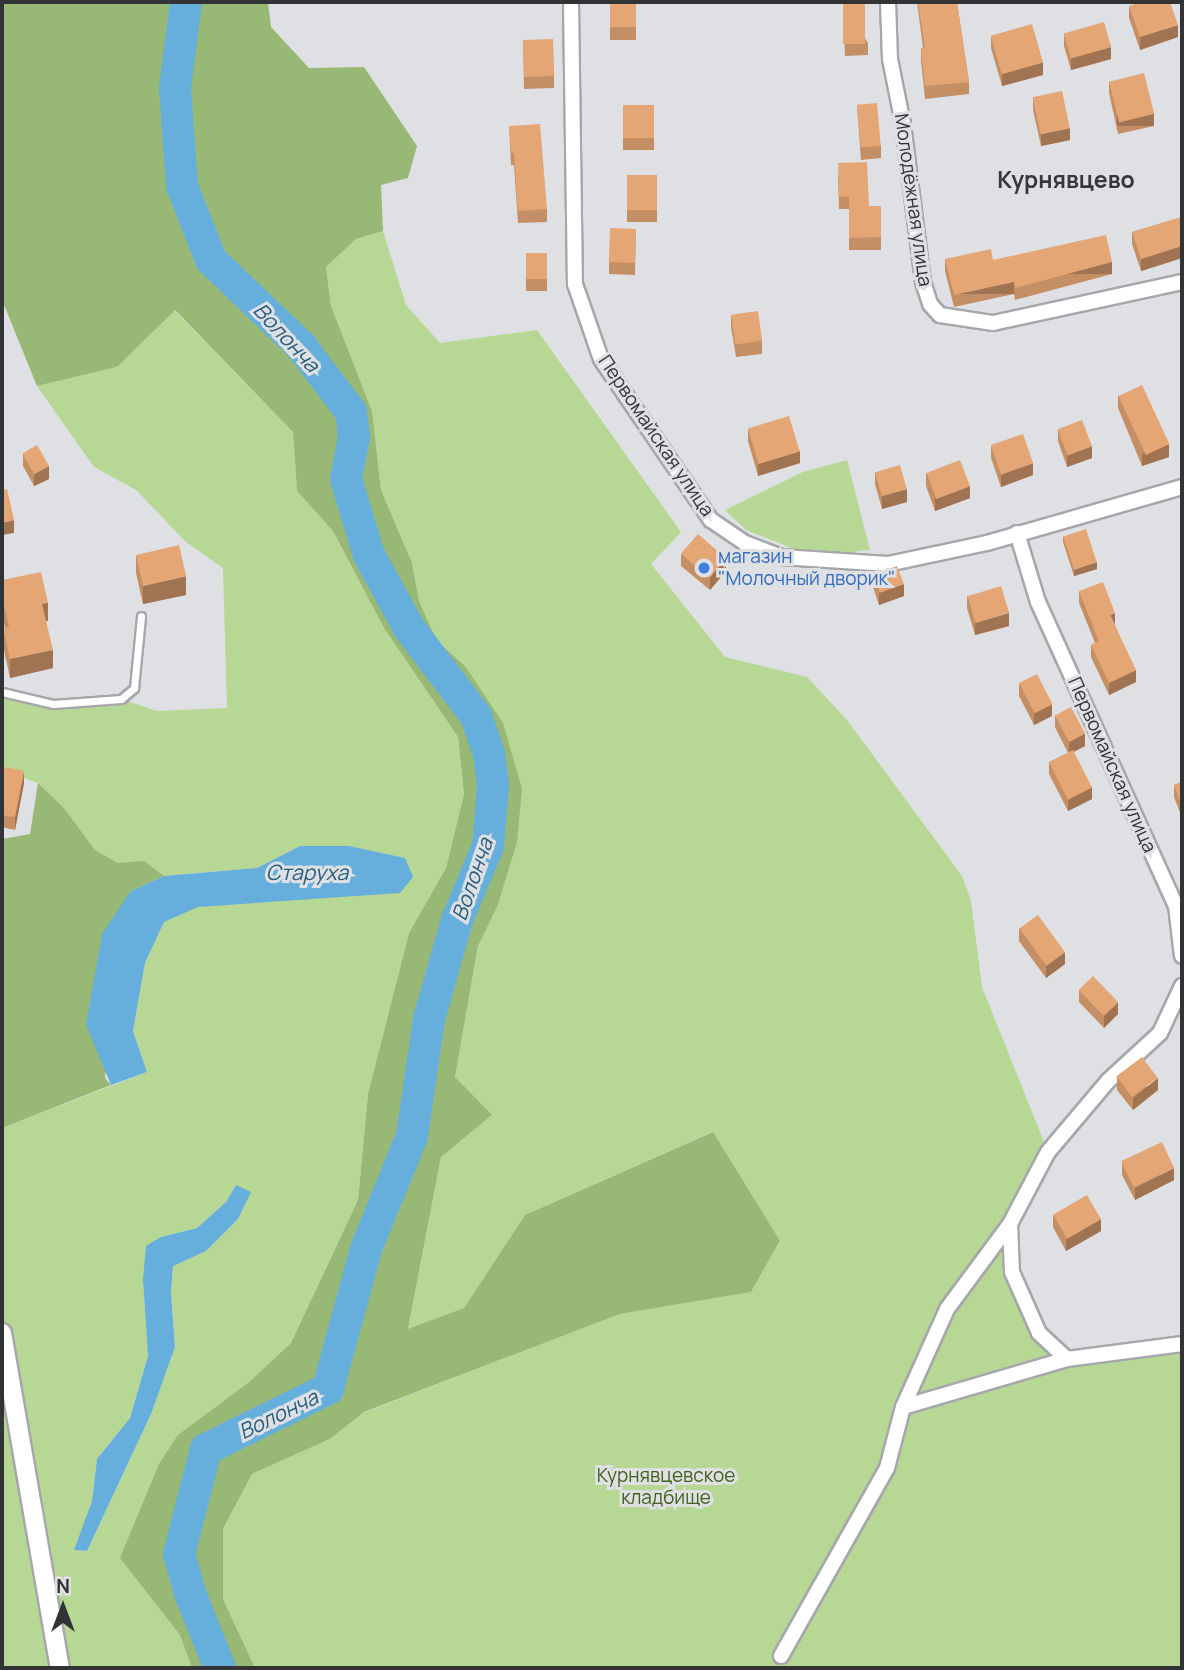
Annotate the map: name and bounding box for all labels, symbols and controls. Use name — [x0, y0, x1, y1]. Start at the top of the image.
street label: Молодёжная улица — [890, 112, 936, 288]
district label: Курнявцево — [997, 165, 1135, 193]
water label: Волонча — [249, 297, 325, 377]
street label: Первомайская улица — [593, 351, 719, 521]
place label: магазин "Молочный дворик" — [718, 546, 895, 590]
marker: магазин "Молочный дворик" — [696, 560, 712, 576]
street label: Первомайская улица — [1063, 674, 1161, 856]
water label: Волонча — [446, 835, 498, 923]
water label: Старуха — [266, 859, 348, 885]
water label: Волонча — [234, 1384, 322, 1444]
park label: Курнявцевское кладбище — [597, 1465, 735, 1509]
north arrow — [28, 1572, 98, 1642]
text: N — [56, 1573, 70, 1599]

